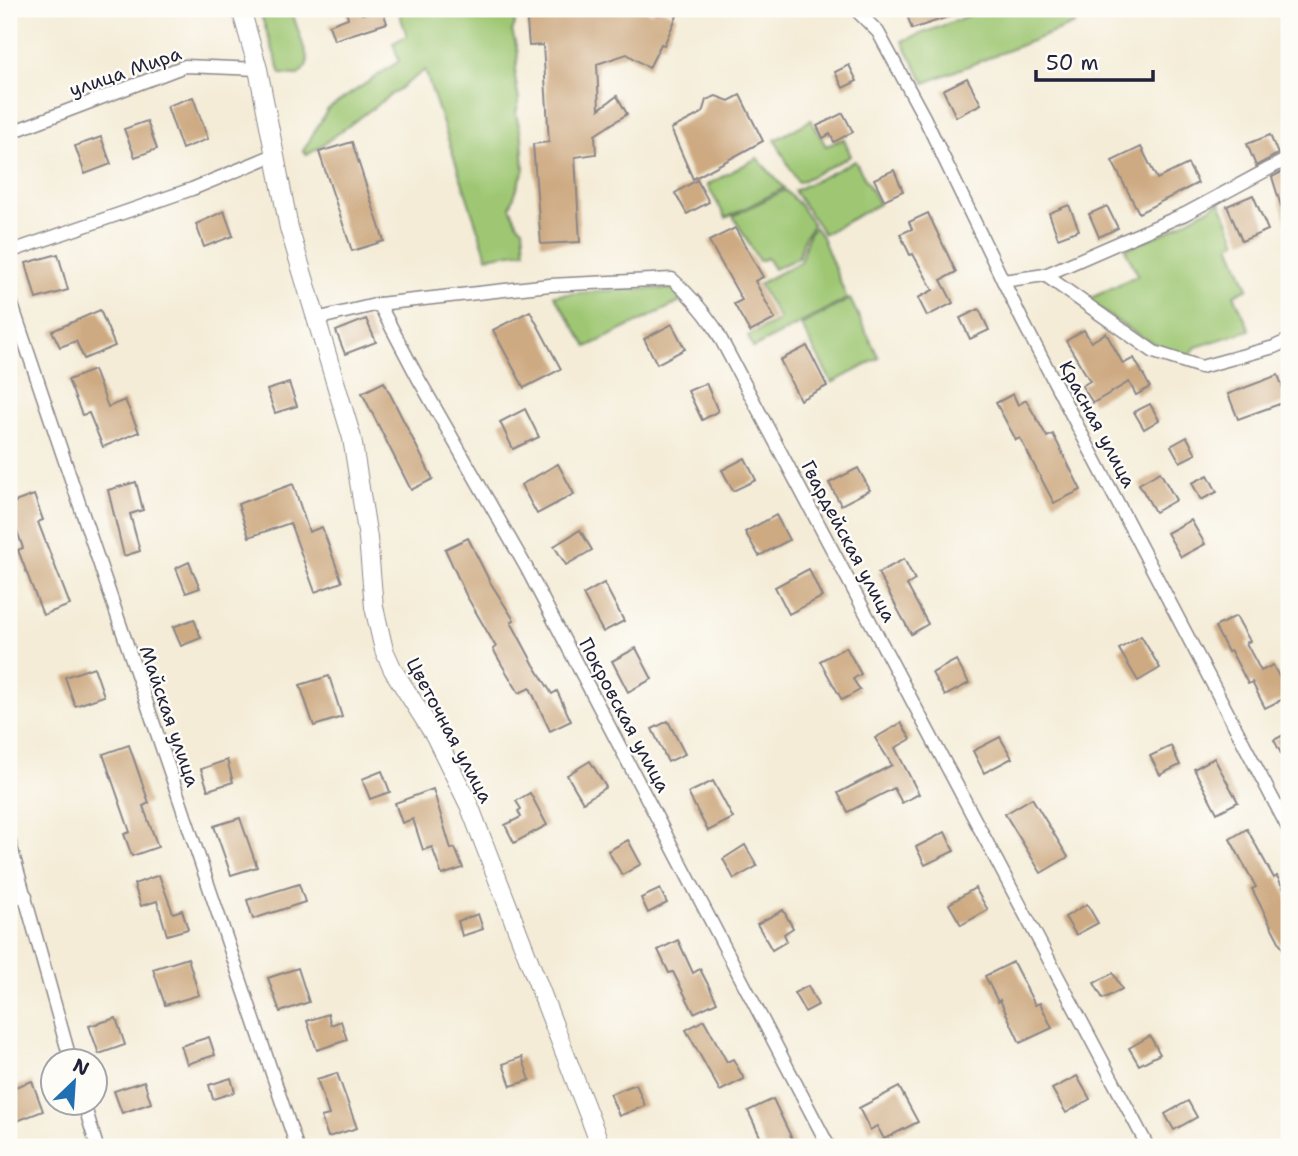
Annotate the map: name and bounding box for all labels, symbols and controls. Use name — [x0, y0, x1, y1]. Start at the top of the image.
scale bar — [1036, 38, 1153, 82]
street label: улица Мира — [66, 41, 185, 102]
text: 50 m — [1046, 49, 1099, 77]
street label: Красная улица — [1054, 356, 1142, 492]
street label: Гвардейская улица — [795, 456, 902, 627]
street label: Покровская улица — [573, 634, 676, 797]
street label: Майская улица — [134, 642, 205, 790]
street label: Цветочная улица — [401, 653, 499, 808]
north arrow — [38, 1048, 108, 1118]
text: N — [69, 1053, 93, 1082]

